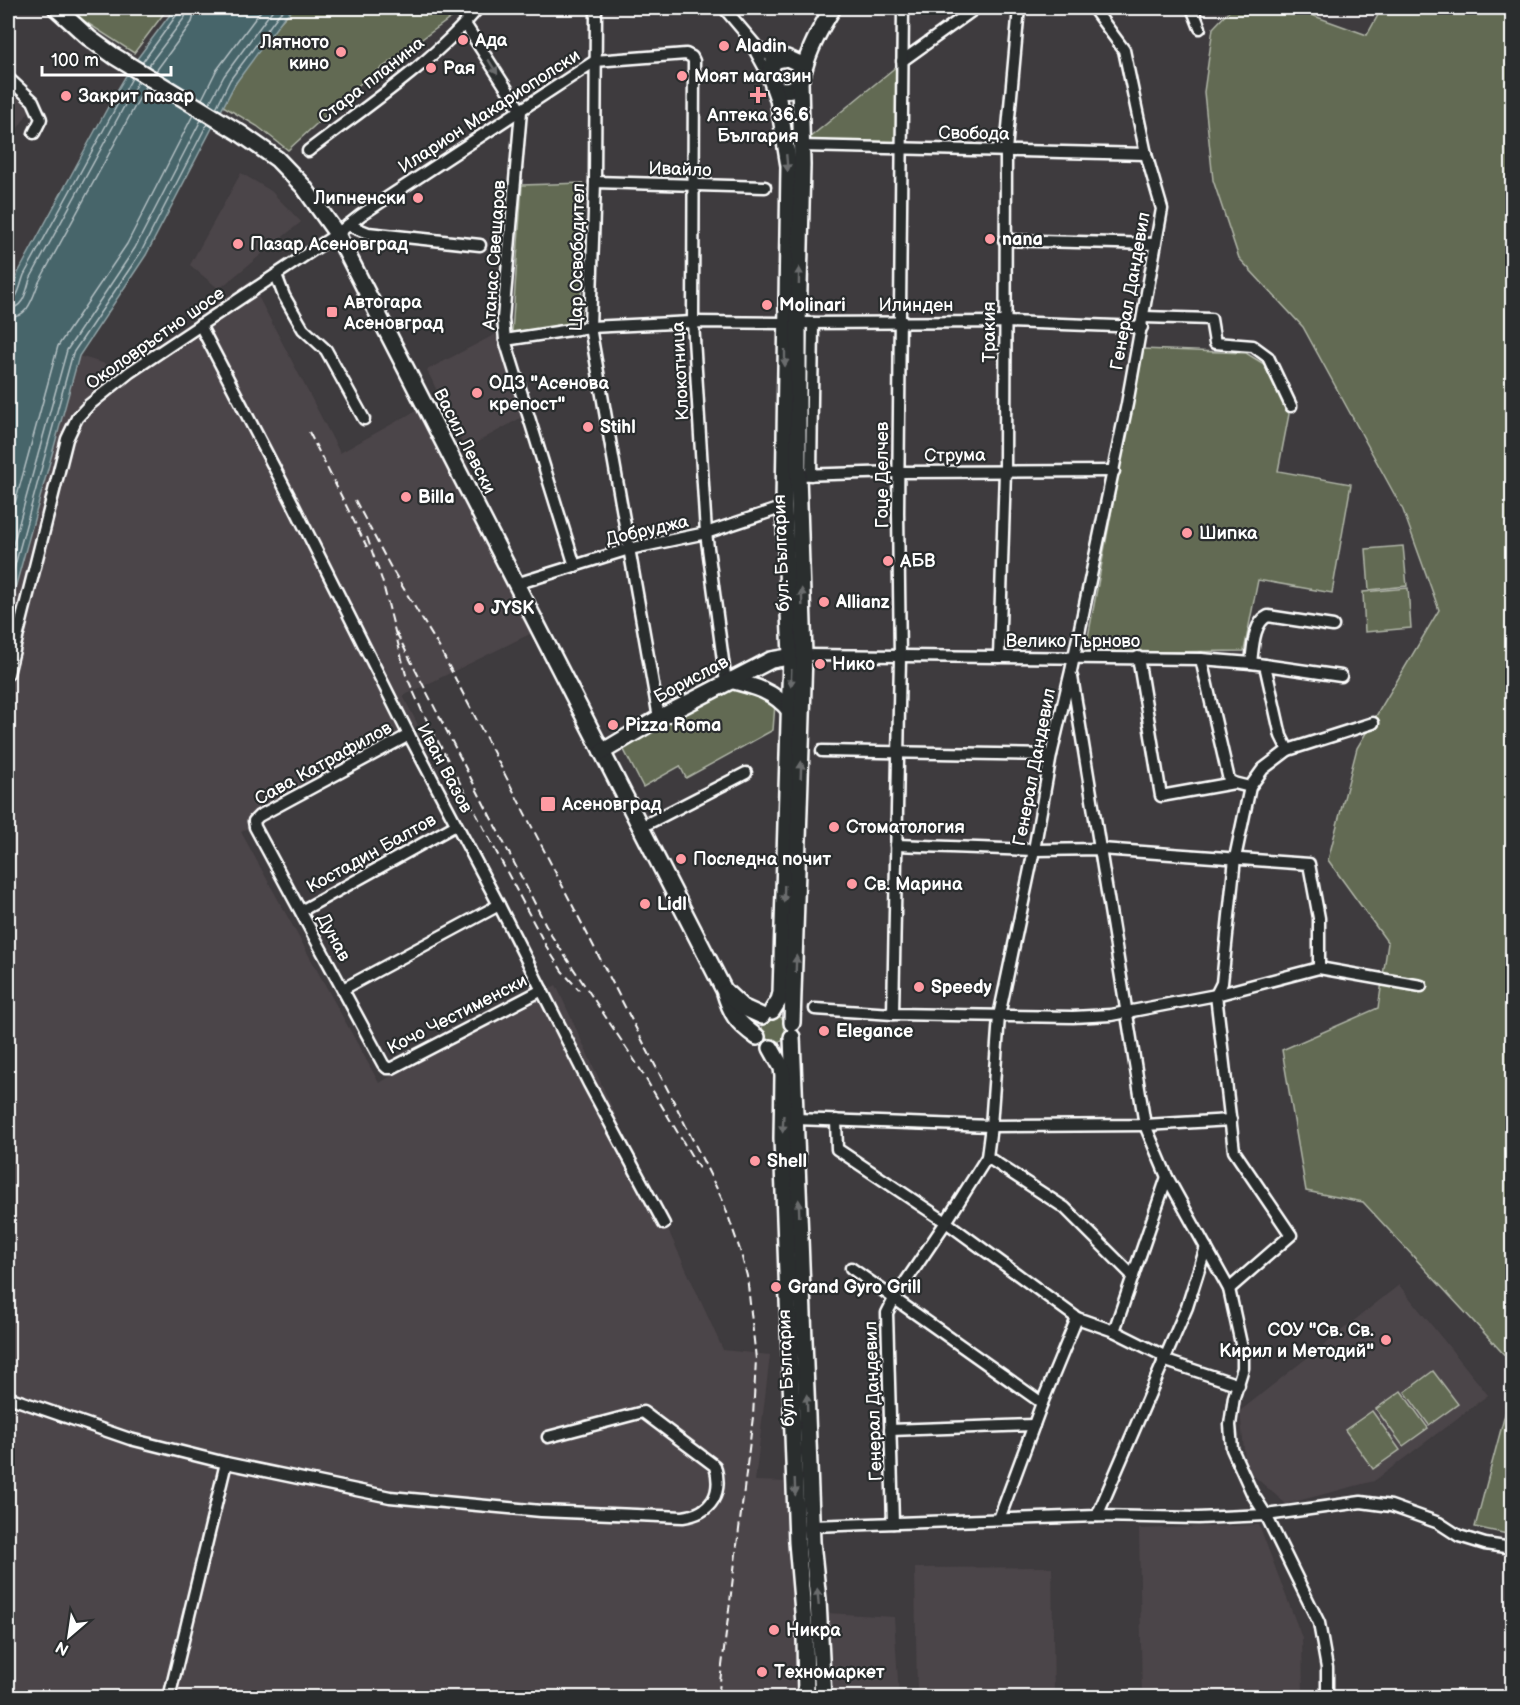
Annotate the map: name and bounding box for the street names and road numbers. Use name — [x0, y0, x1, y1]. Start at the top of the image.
street label: Стара планина — [314, 32, 429, 128]
street label: Иларион Макариополски — [395, 45, 584, 178]
street label: Свобода — [938, 122, 1010, 145]
street label: Ивайло — [648, 158, 712, 181]
street label: Атанас Свещаров — [479, 179, 510, 332]
street label: Цар Освободител — [566, 183, 589, 331]
street label: Генерал Дандевил — [1106, 210, 1155, 372]
street label: Околовръстно шосе — [82, 283, 229, 394]
street label: Илинден — [879, 295, 953, 316]
street label: Тракия — [979, 302, 1000, 362]
street label: Клокотница — [667, 320, 694, 421]
street label: Васил Левски — [429, 385, 500, 497]
street label: Гоце Делчев — [872, 421, 893, 528]
street label: Струма — [924, 444, 986, 467]
street label: бул. България — [769, 494, 794, 612]
street label: Добруджа — [604, 511, 691, 550]
street label: Велико Търново — [1006, 631, 1140, 652]
street label: Борислав — [650, 651, 733, 708]
street label: Генерал Дандевил — [1009, 686, 1060, 848]
street label: Сава Катрафилов — [251, 717, 396, 810]
street label: Иван Вазов — [412, 720, 477, 817]
street label: Костадин Балтов — [303, 809, 440, 898]
street label: Дунав — [312, 910, 355, 965]
street label: Кочо Честименски — [384, 970, 531, 1059]
street label: бул. България — [774, 1309, 799, 1427]
street label: Генерал Дандевил — [860, 1321, 887, 1481]

